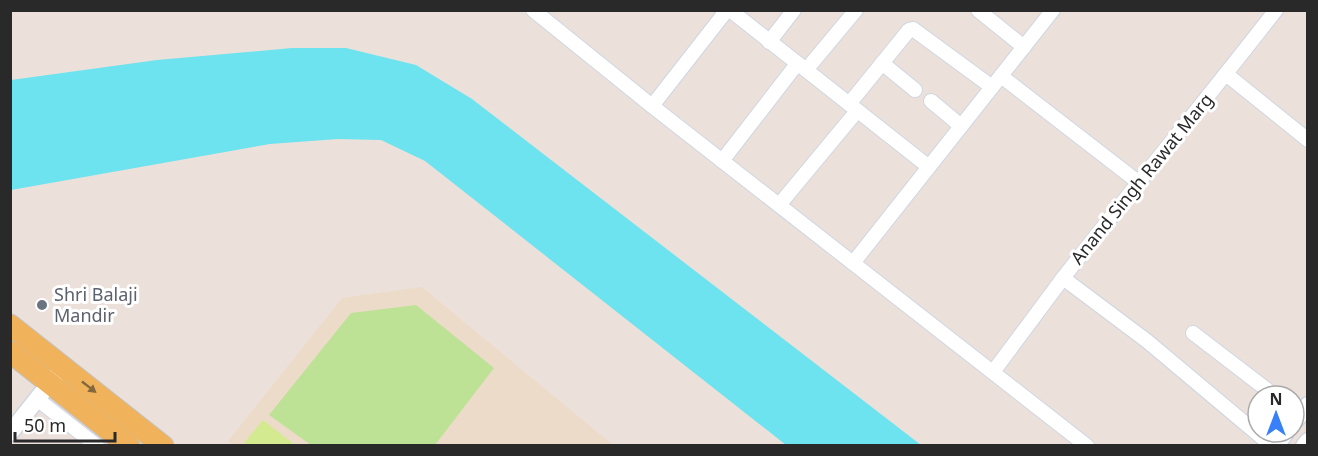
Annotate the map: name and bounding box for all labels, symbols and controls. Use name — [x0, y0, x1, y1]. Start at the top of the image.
street label: Anand Singh Rawat Marg — [1065, 88, 1218, 269]
place label: Shri Balaji Mandir — [54, 282, 138, 327]
marker: Shri Balaji Mandir — [35, 298, 49, 312]
one-way arrow — [82, 381, 97, 393]
north arrow — [1246, 384, 1306, 444]
text: N — [1269, 388, 1283, 410]
scale bar — [15, 405, 116, 443]
text: 50 m — [24, 413, 66, 437]

